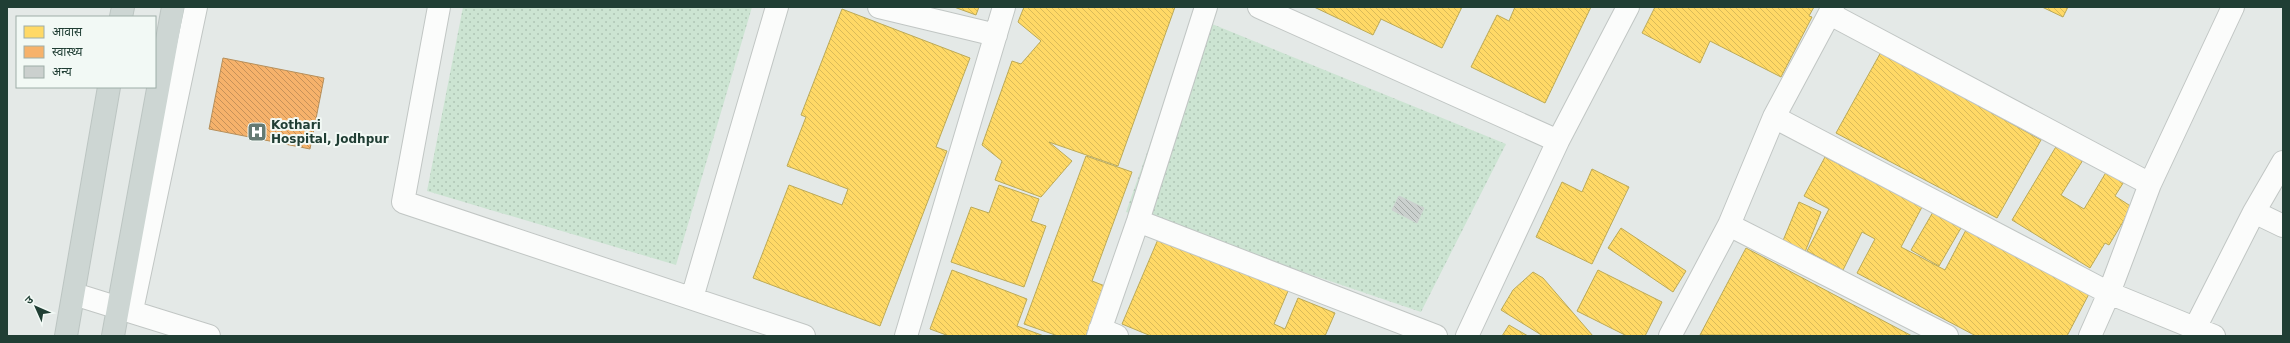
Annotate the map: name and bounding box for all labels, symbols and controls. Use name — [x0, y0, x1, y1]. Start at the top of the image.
legend — [16, 16, 156, 88]
text: आवास — [52, 25, 83, 39]
text: स्वास्थ्य — [52, 45, 84, 59]
text: अन्य — [52, 65, 73, 79]
place label: Kothari Hospital, Jodhpur — [271, 118, 389, 146]
hospital icon: Kothari Hospital, Jodhpur — [246, 121, 268, 143]
north arrow — [16, 287, 56, 327]
text: उ — [22, 293, 37, 307]

